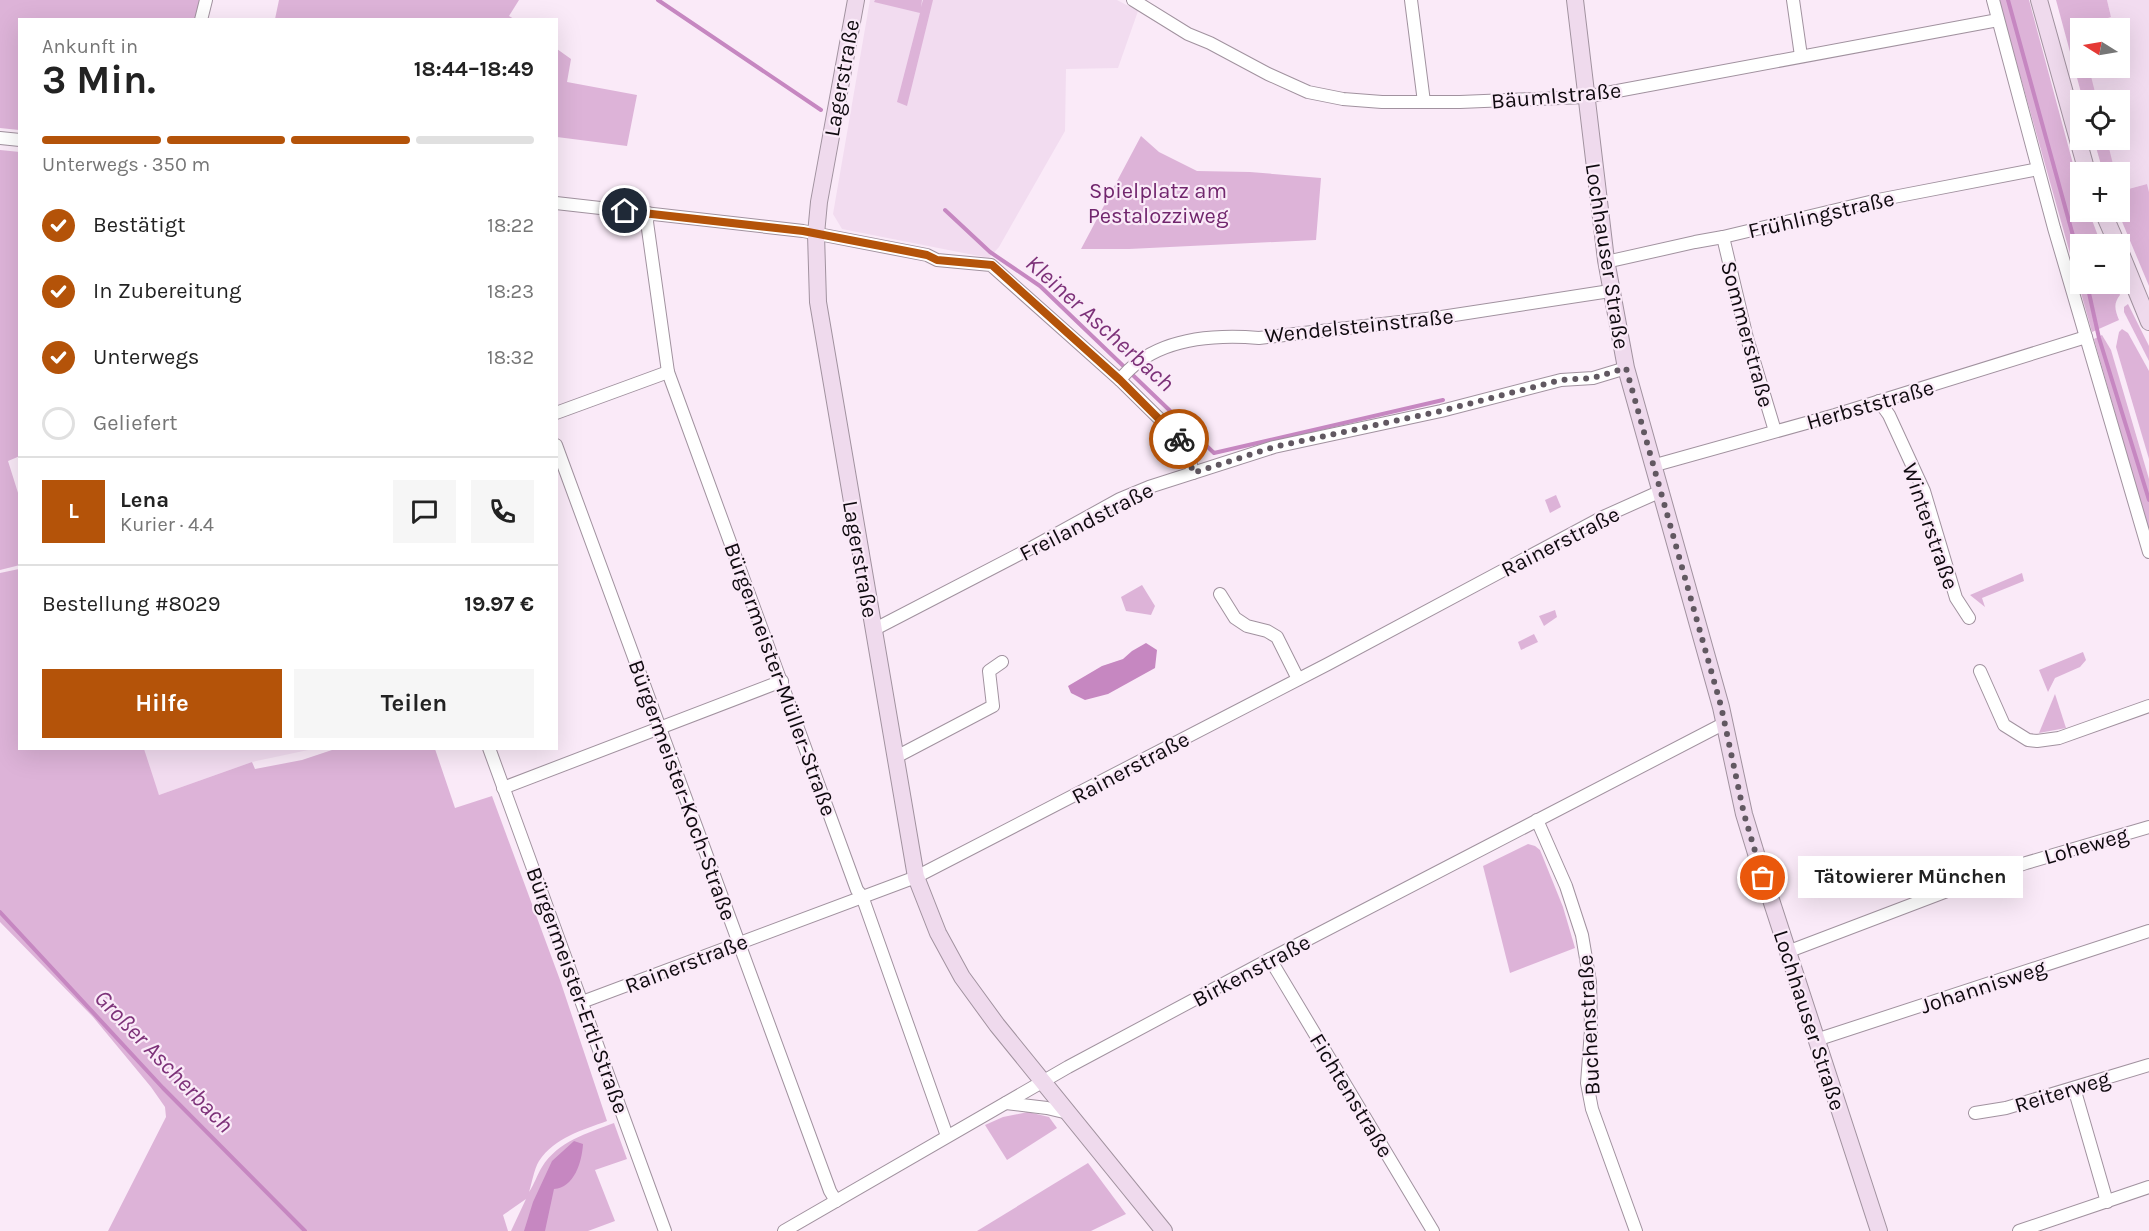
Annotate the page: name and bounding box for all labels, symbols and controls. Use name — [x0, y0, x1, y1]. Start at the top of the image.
street label: Lagerstraße — [819, 17, 865, 139]
north arrow — [2070, 18, 2130, 78]
map controls — [2070, 18, 2130, 294]
text: Ankunft in — [42, 35, 138, 58]
text: 18:44–18:49 — [414, 56, 534, 82]
text: 3 Min. — [42, 57, 156, 103]
street label: Bäumlstraße — [1490, 77, 1622, 115]
button: locate — [2070, 90, 2130, 150]
text: Unterwegs · 350 m — [42, 153, 210, 176]
street label: Lochhauser Straße — [1579, 161, 1635, 351]
button: + — [2070, 162, 2130, 222]
park label: Spielplatz am Pestalozziweg — [1088, 178, 1229, 229]
pin — [599, 185, 650, 236]
street label: Frühlingstraße — [1746, 186, 1897, 244]
icon: home — [608, 194, 641, 227]
icon: check — [42, 209, 75, 242]
text: Bestätigt — [93, 212, 185, 238]
text: 18:22 — [487, 214, 534, 237]
button: − — [2070, 234, 2130, 294]
water label: Kleiner Ascherbach — [1020, 249, 1180, 397]
street label: Sommerstraße — [1715, 258, 1779, 410]
icon: check — [42, 275, 75, 308]
text: In Zubereitung — [93, 278, 241, 304]
text: 18:23 — [487, 280, 534, 303]
street label: Wendelsteinstraße — [1263, 303, 1455, 349]
icon: check — [42, 341, 75, 374]
text: Unterwegs — [93, 344, 199, 370]
text: 18:32 — [487, 346, 534, 369]
street label: Herbststraße — [1803, 374, 1937, 436]
courier — [1149, 409, 1209, 469]
text: Geliefert — [93, 410, 178, 436]
icon: bike — [1163, 423, 1196, 456]
street label: Winterstraße — [1896, 460, 1964, 593]
street label: Freilandstraße — [1015, 477, 1158, 567]
button: chat — [393, 480, 456, 543]
button: phone — [471, 480, 534, 543]
text: Lena — [120, 487, 169, 513]
text: L — [68, 498, 79, 524]
street label: Lagerstraße — [837, 498, 883, 620]
street label: Rainerstraße — [1497, 501, 1624, 583]
text: Kurier · 4.4 — [120, 513, 214, 536]
street label: Bürgermeister-Müller-Straße — [718, 539, 842, 820]
text: Bestellung #8029 — [42, 591, 221, 617]
text: 19.97 € — [464, 591, 534, 617]
street label: Bürgermeister-Koch-Straße — [623, 656, 741, 924]
button: Hilfe — [42, 669, 282, 738]
button: Teilen — [294, 669, 534, 738]
street label: Rainerstraße — [1067, 726, 1194, 810]
street label: Loheweg — [2041, 821, 2132, 870]
pin — [1737, 852, 1788, 903]
callout: Tätowierer München — [1799, 857, 2024, 899]
icon: bag — [1746, 861, 1779, 894]
street label: Bürgermeister-Ertl-Straße — [520, 864, 634, 1117]
text: Tätowierer München — [1815, 865, 2006, 888]
street label: Lochhauser Straße — [1768, 927, 1850, 1114]
street label: Rainerstraße — [621, 929, 751, 999]
street label: Birkenstraße — [1188, 929, 1315, 1013]
street label: Buchenstraße — [1572, 954, 1606, 1096]
street label: Johannisweg — [1917, 954, 2050, 1019]
water label: Großer Ascherbach — [89, 984, 239, 1138]
street label: Fichtenstraße — [1304, 1029, 1398, 1162]
street label: Reiterweg — [2011, 1065, 2114, 1119]

